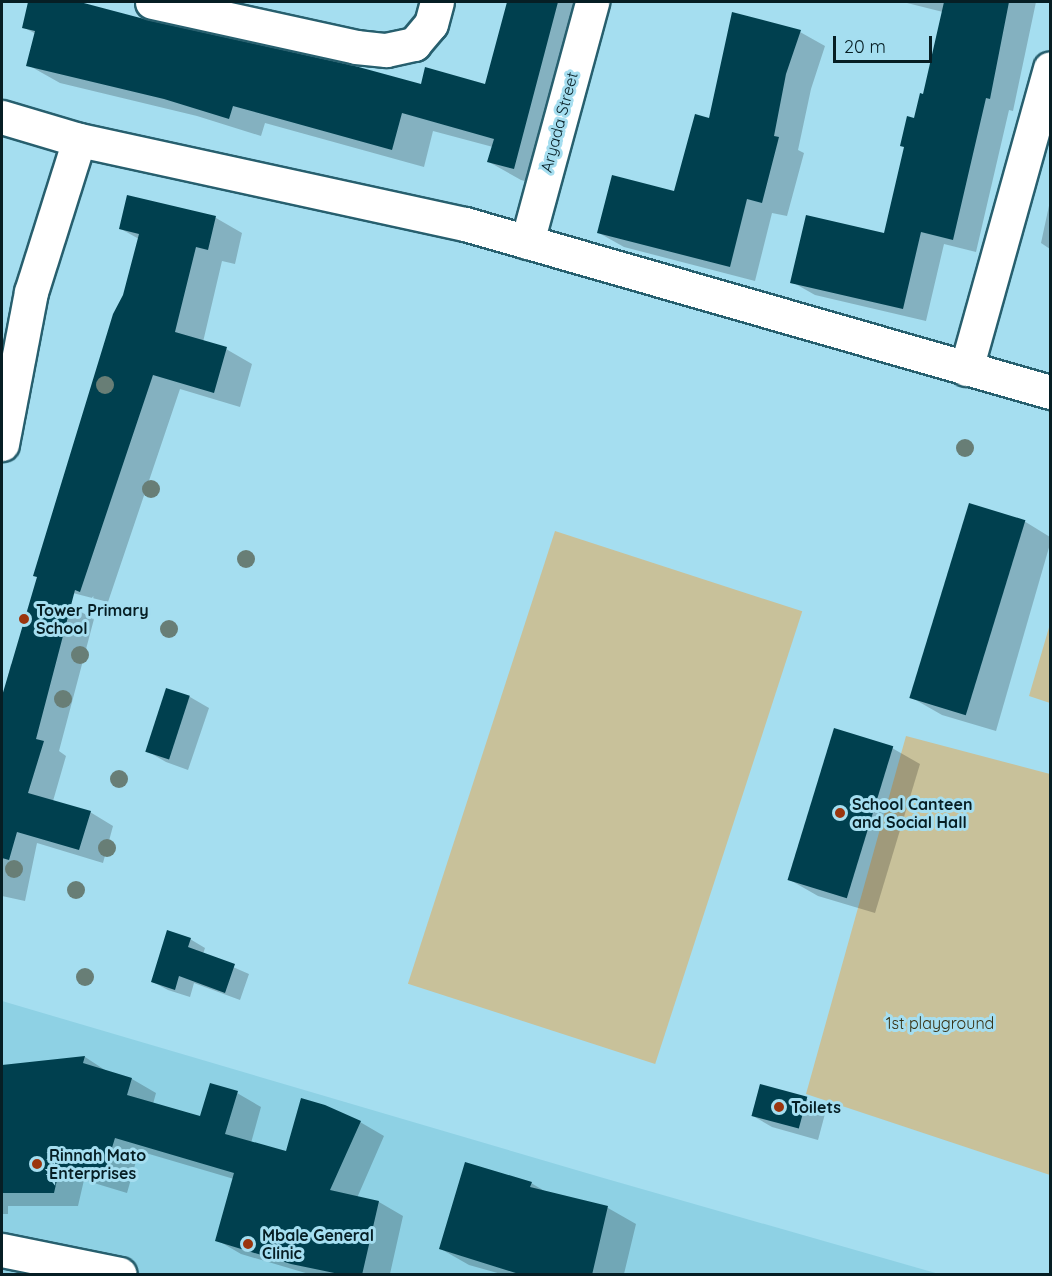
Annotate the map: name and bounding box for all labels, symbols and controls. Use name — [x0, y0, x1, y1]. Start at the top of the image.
scale bar — [836, 24, 935, 62]
text: 20 m — [844, 35, 886, 58]
street label: Aryada Street — [536, 70, 582, 174]
place label: Tower Primary School — [36, 600, 149, 638]
marker: Tower Primary School — [17, 612, 31, 626]
place label: School Canteen and Social Hall — [852, 794, 973, 832]
marker: School Canteen and Social Hall — [833, 806, 847, 820]
park label: 1st playground — [886, 1013, 994, 1033]
place label: Toilets — [791, 1097, 841, 1117]
marker: Toilets — [772, 1100, 786, 1114]
place label: Rinnah Mato Enterprises — [49, 1145, 146, 1183]
marker: Rinnah Mato Enterprises — [30, 1157, 44, 1171]
place label: Mbale General Clinic — [262, 1225, 374, 1263]
marker: Mbale General Clinic — [239, 1235, 257, 1253]

